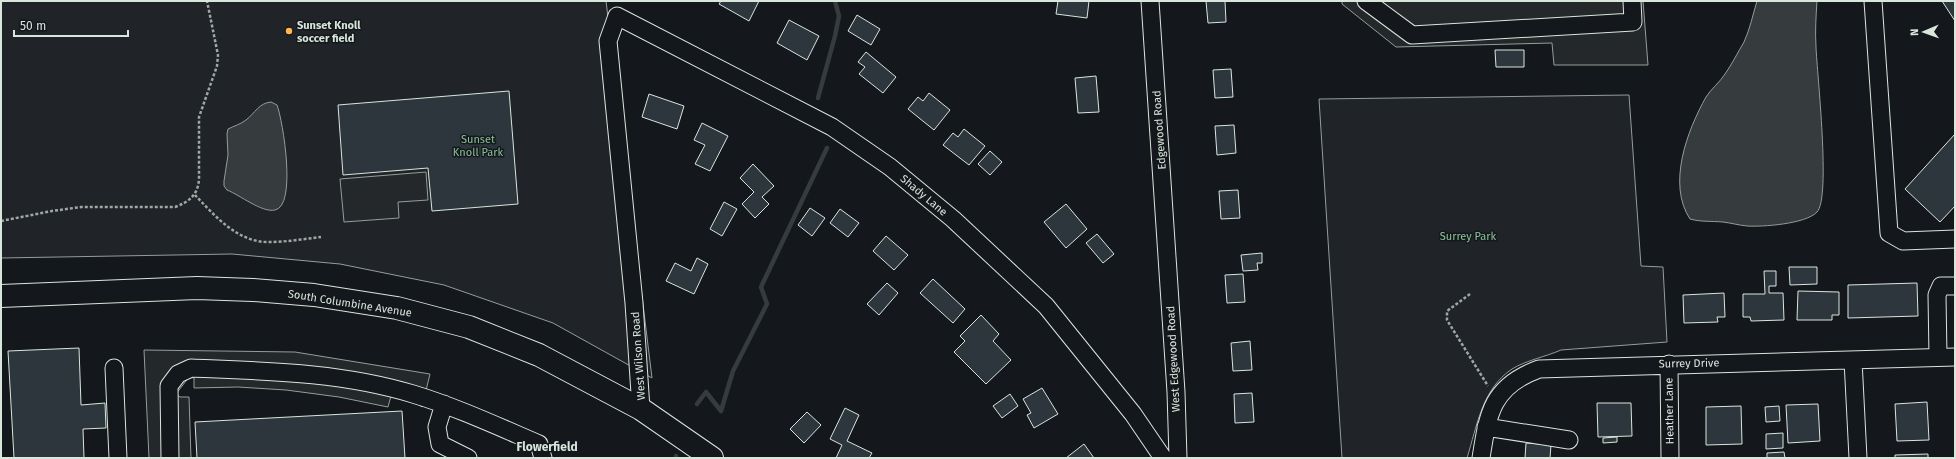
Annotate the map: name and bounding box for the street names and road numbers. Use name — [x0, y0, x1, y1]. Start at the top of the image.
street label: Edgewood Road — [1150, 90, 1169, 170]
street label: Shady Lane — [898, 172, 950, 219]
street label: South Columbine Avenue — [287, 287, 413, 320]
street label: West Edgewood Road — [1164, 306, 1183, 412]
street label: West Wilson Road — [629, 311, 648, 401]
street label: Surrey Drive — [1659, 356, 1719, 371]
street label: Heather Lane — [1662, 378, 1677, 444]

